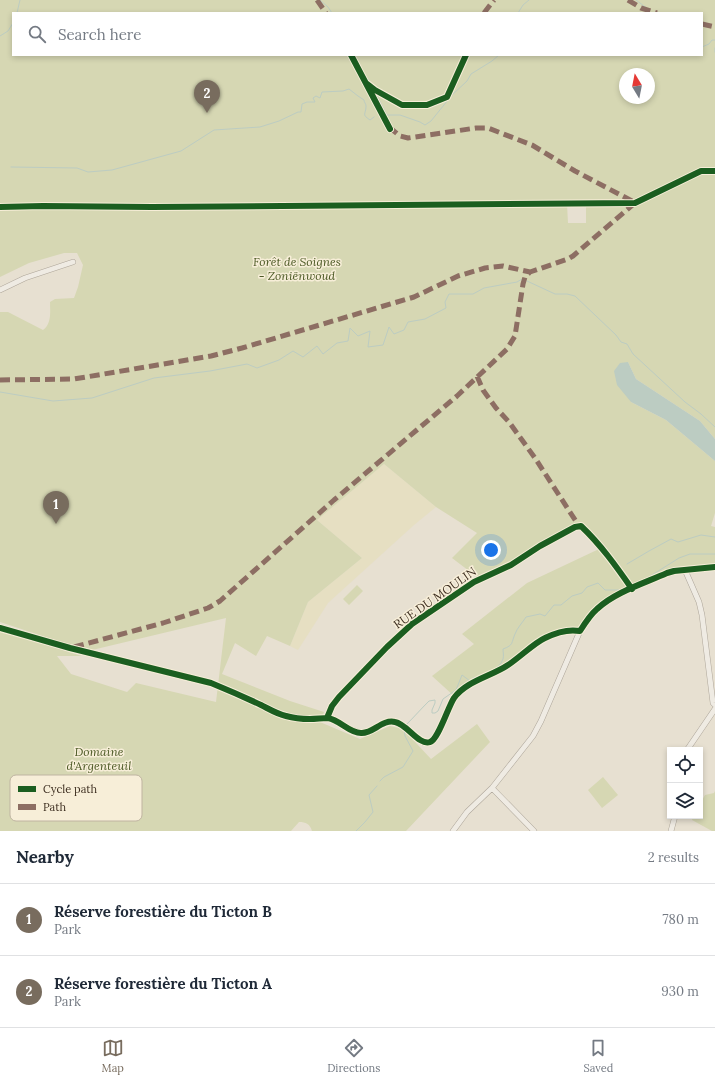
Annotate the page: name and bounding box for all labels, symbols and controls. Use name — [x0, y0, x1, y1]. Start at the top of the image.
search box — [12, 12, 703, 56]
icon: search — [26, 23, 48, 45]
text: Search here — [58, 25, 141, 44]
north arrow — [619, 68, 655, 104]
pin: 2 — [194, 80, 220, 113]
park label: Forêt de Soignes - Zoniënwoud — [253, 254, 341, 283]
pin: 1 — [43, 491, 69, 524]
your location — [481, 540, 501, 560]
street label: RUE DU MOULIN — [390, 563, 479, 632]
park label: Domaine d'Argenteuil — [66, 744, 132, 773]
map controls — [667, 747, 703, 819]
button: locate — [667, 747, 703, 783]
legend — [10, 775, 142, 821]
text: Cycle path — [43, 782, 98, 796]
button: layers — [667, 783, 703, 819]
text: Path — [43, 800, 66, 814]
text: Nearby — [16, 846, 74, 868]
text: 2 results — [648, 849, 699, 866]
text: Réserve forestière du Ticton B — [54, 902, 272, 921]
text: 1 — [26, 911, 32, 928]
text: 780 m — [663, 911, 699, 928]
text: Park — [54, 921, 81, 938]
text: Réserve forestière du Ticton A — [54, 974, 272, 993]
text: 2 — [26, 983, 32, 1000]
text: 930 m — [661, 983, 699, 1000]
text: Park — [54, 993, 81, 1010]
tab: Map — [102, 1037, 124, 1075]
tab: Directions — [327, 1037, 380, 1075]
tab: Saved — [584, 1037, 613, 1075]

